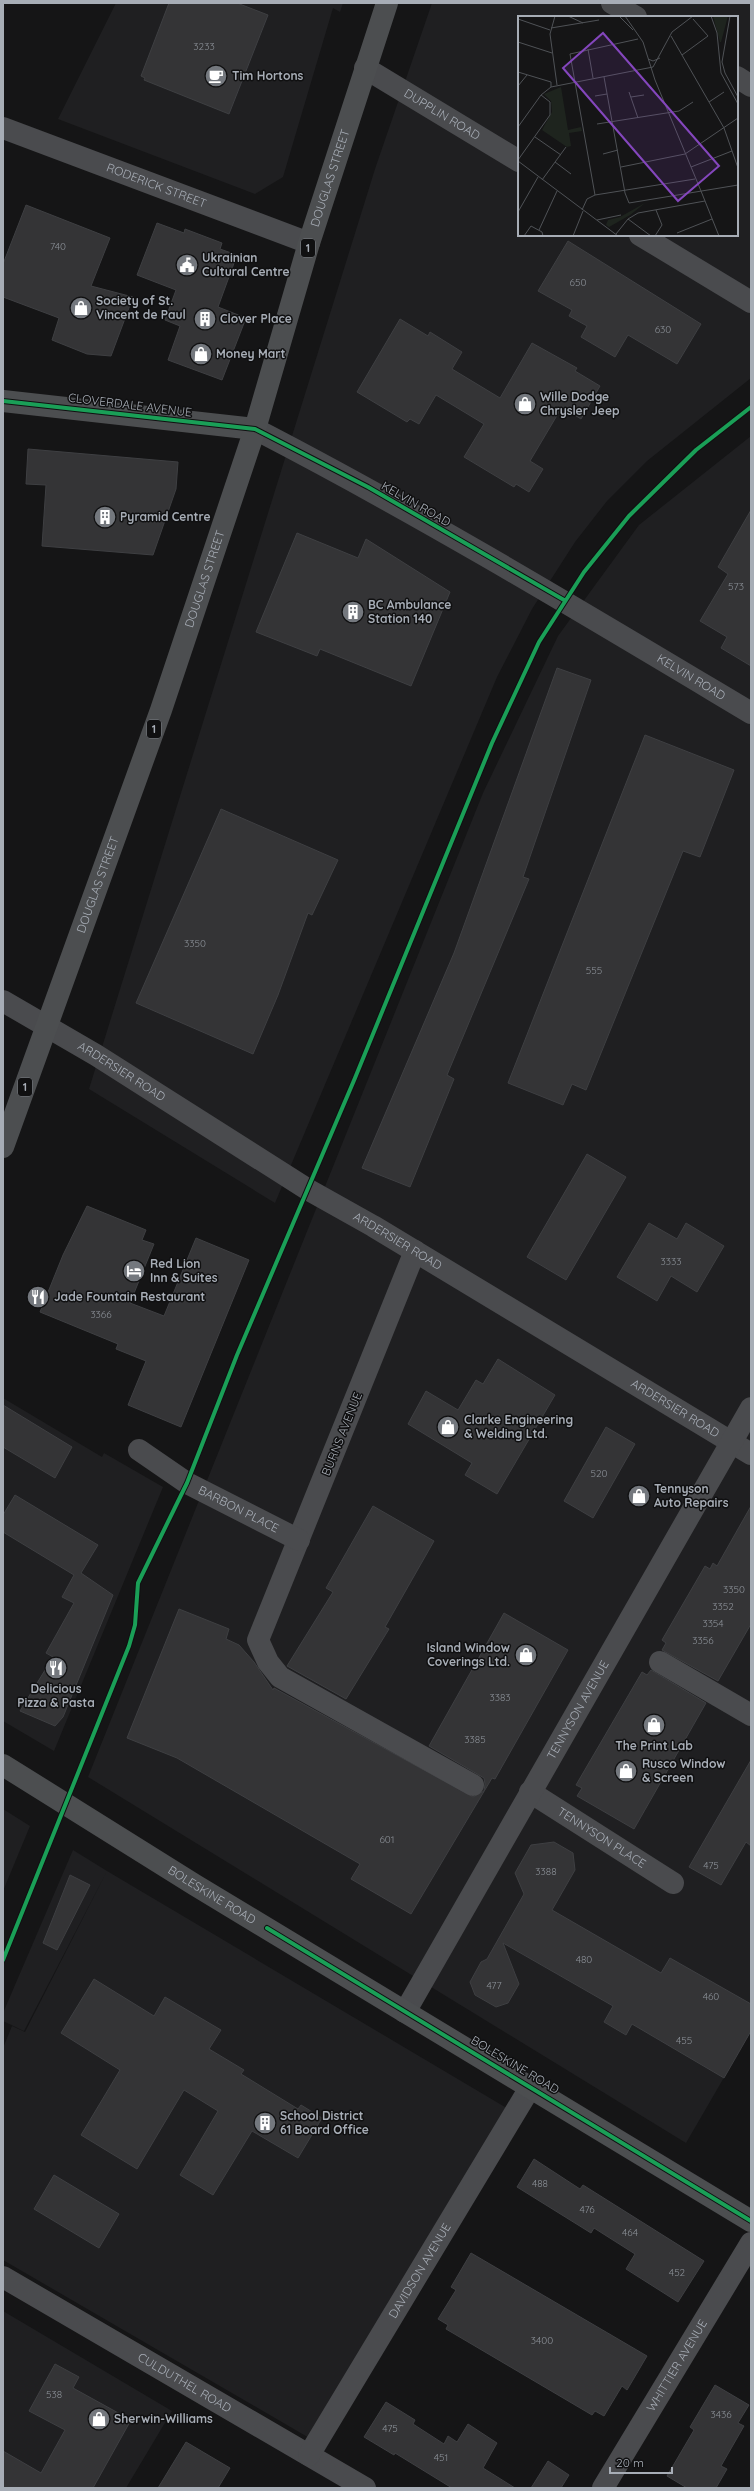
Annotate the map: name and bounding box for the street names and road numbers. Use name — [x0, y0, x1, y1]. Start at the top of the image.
street label: DUPPLIN ROAD — [401, 85, 483, 143]
street label: DOUGLAS STREET — [307, 127, 353, 229]
street label: RODERICK STREET — [105, 160, 209, 211]
road number: 1 — [301, 239, 315, 257]
street label: CLOVERDALE AVENUE — [67, 389, 193, 420]
street label: KELVIN ROAD — [379, 478, 454, 530]
street label: DOUGLAS STREET — [181, 528, 228, 629]
street label: KELVIN ROAD — [654, 651, 729, 703]
road number: 1 — [147, 720, 161, 738]
street label: DOUGLAS STREET — [73, 834, 122, 935]
street label: ARDERSIER ROAD — [75, 1038, 169, 1104]
road number: 1 — [18, 1078, 32, 1096]
street label: ARDERSIER ROAD — [351, 1208, 445, 1273]
street label: ARDERSIER ROAD — [628, 1375, 723, 1440]
street label: BURNS AVENUE — [318, 1390, 365, 1478]
street label: BARBON PLACE — [196, 1482, 282, 1536]
street label: TENNYSON AVENUE — [543, 1657, 612, 1762]
street label: TENNYSON PLACE — [555, 1804, 649, 1871]
street label: BOLESKINE ROAD — [165, 1862, 259, 1927]
street label: BOLESKINE ROAD — [468, 2032, 562, 2097]
street label: DAVIDSON AVENUE — [385, 2220, 454, 2321]
street label: WHITTIER AVENUE — [643, 2316, 710, 2414]
street label: CULDUTHEL ROAD — [135, 2349, 234, 2416]

